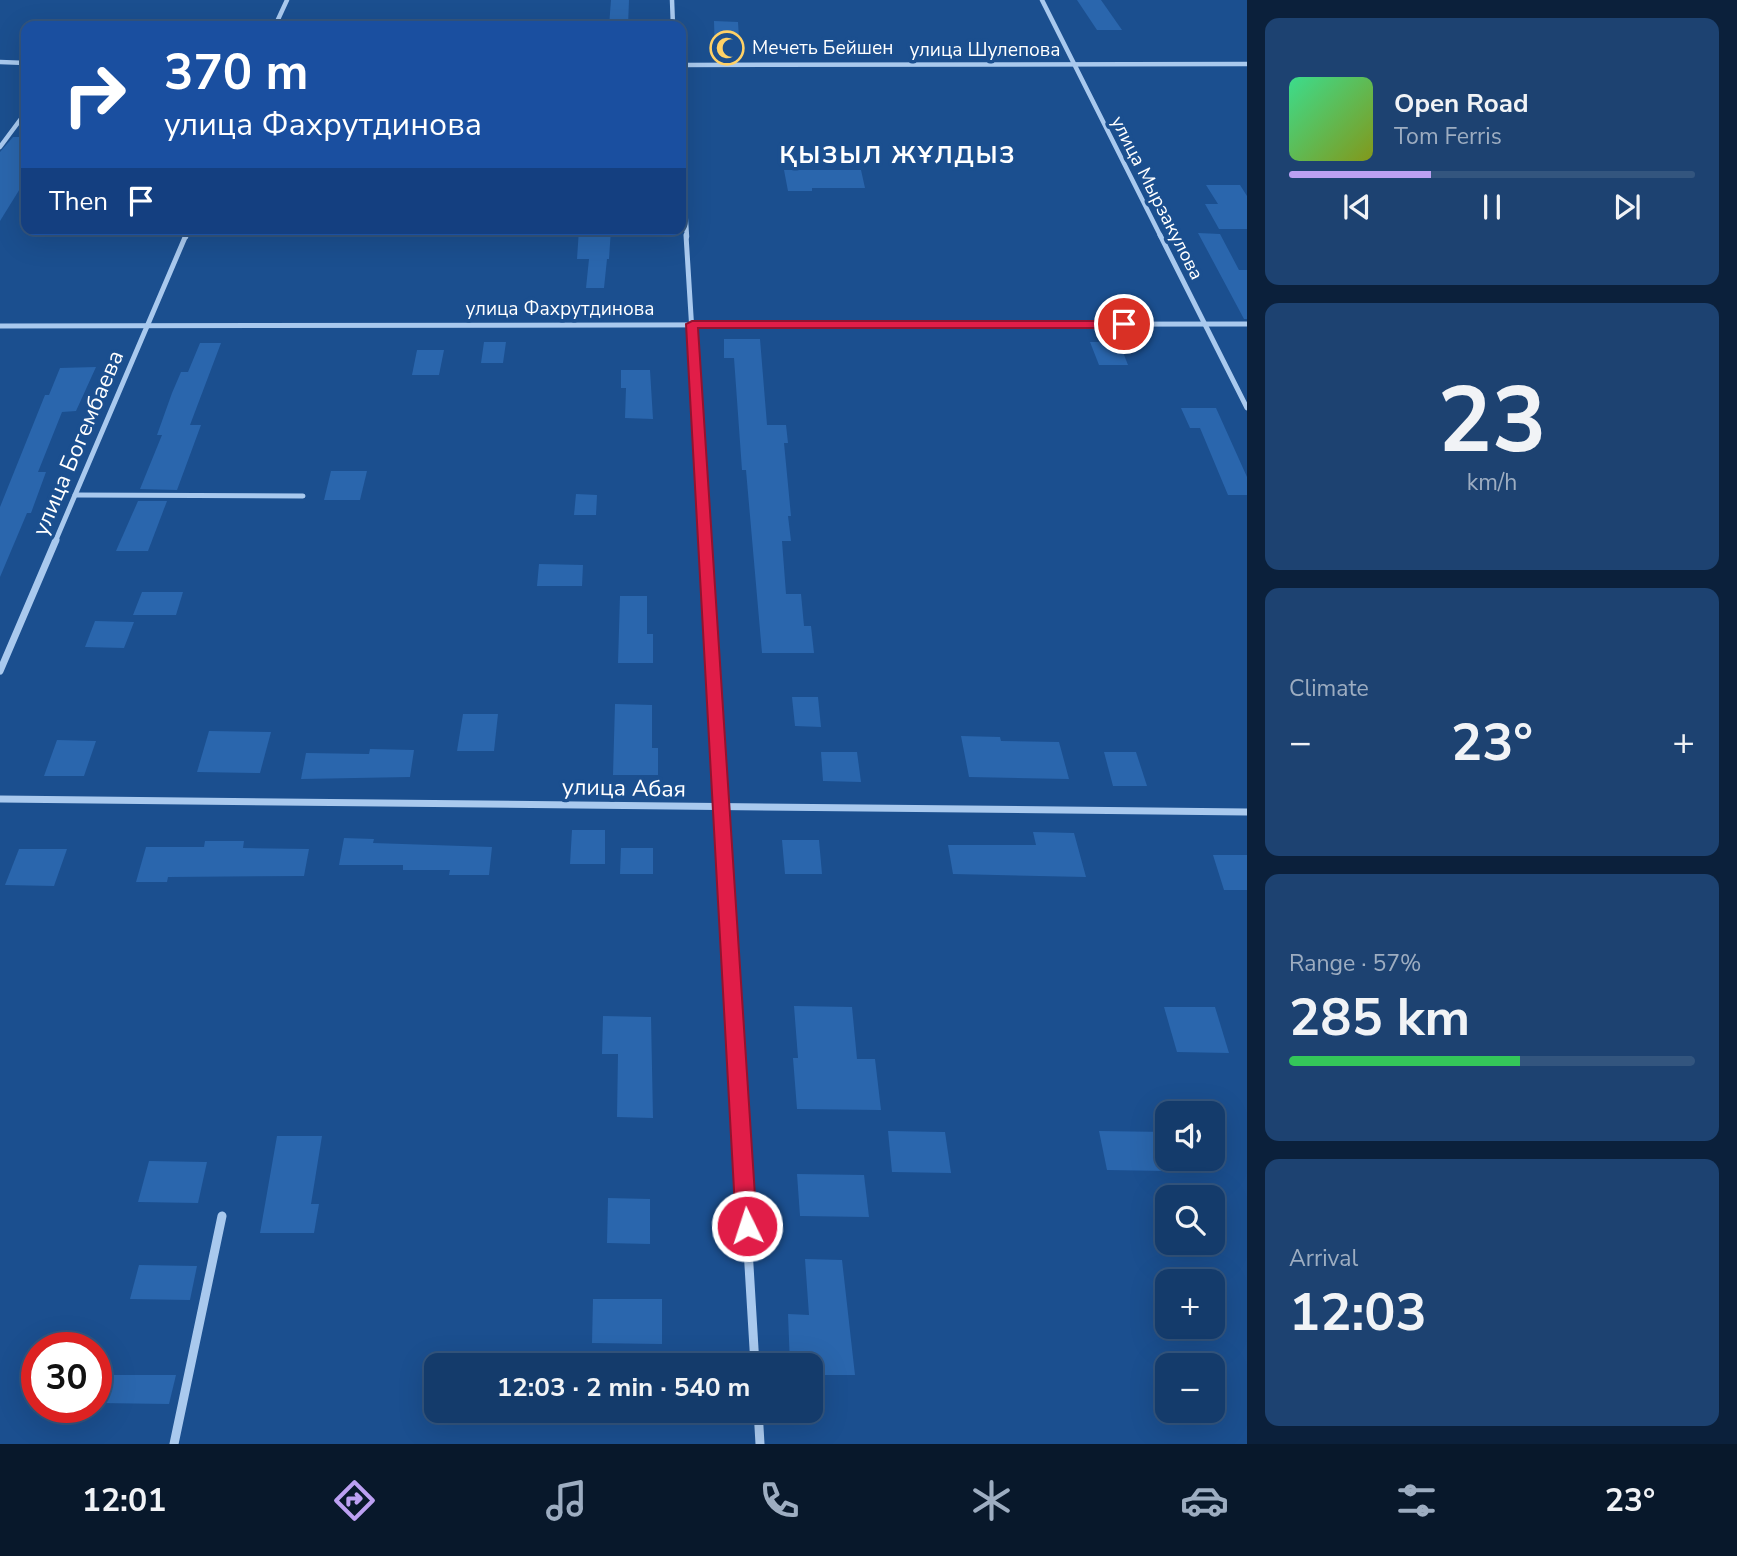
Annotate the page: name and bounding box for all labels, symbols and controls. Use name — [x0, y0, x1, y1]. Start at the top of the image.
mosque icon: Мечеть Бейшен — [708, 29, 746, 67]
place label: Мечеть Бейшен — [752, 35, 893, 61]
street label: улица Шулепова — [910, 37, 1060, 63]
text: 370 m — [164, 39, 308, 106]
icon: right — [49, 49, 140, 140]
text: Open Road — [1394, 86, 1529, 121]
text: улица Фахрутдинова — [164, 103, 482, 146]
street label: улица Мырзакулова — [1104, 112, 1210, 284]
text: Tom Ferris — [1394, 121, 1502, 152]
district label: ҚЫЗЫЛ ЖҰЛДЫЗ — [779, 139, 1017, 171]
icon: arrive — [122, 182, 160, 220]
text: Then — [49, 184, 108, 219]
icon: previous — [1338, 188, 1376, 226]
icon: pause — [1473, 188, 1511, 226]
icon: next — [1608, 188, 1646, 226]
pin — [1094, 294, 1154, 354]
street label: улица Фахрутдинова — [466, 296, 654, 322]
icon: arrive — [1105, 305, 1143, 343]
street label: улица Богембаева — [25, 345, 131, 541]
text: 23 — [1437, 359, 1547, 483]
text: km/h — [1467, 467, 1517, 498]
text: Climate — [1289, 673, 1369, 704]
text: 23° — [1451, 707, 1533, 778]
text: − — [1289, 717, 1312, 768]
text: + — [1672, 717, 1695, 768]
street label: улица Абая — [562, 771, 686, 805]
text: Range · 57% — [1289, 948, 1421, 979]
text: 285 km — [1289, 982, 1470, 1053]
map controls — [1155, 1101, 1225, 1423]
button: sound — [1155, 1101, 1225, 1171]
button: search — [1155, 1185, 1225, 1255]
position arrow — [710, 1189, 784, 1263]
text: Arrival — [1289, 1243, 1358, 1274]
button: + — [1155, 1269, 1225, 1339]
text: 12:03 — [1289, 1277, 1427, 1348]
speed limit sign: 30 — [21, 1332, 112, 1423]
button: − — [1155, 1353, 1225, 1423]
text: 12:03 · 2 min · 540 m — [497, 1370, 750, 1405]
icon: directions — [330, 1476, 379, 1525]
icon: music — [542, 1476, 591, 1525]
icon: phone — [755, 1476, 804, 1525]
icon: climate — [967, 1476, 1016, 1525]
icon: car — [1180, 1476, 1229, 1525]
icon: filters — [1392, 1476, 1441, 1525]
text: 12:01 — [82, 1479, 166, 1522]
text: 23° — [1605, 1479, 1655, 1522]

